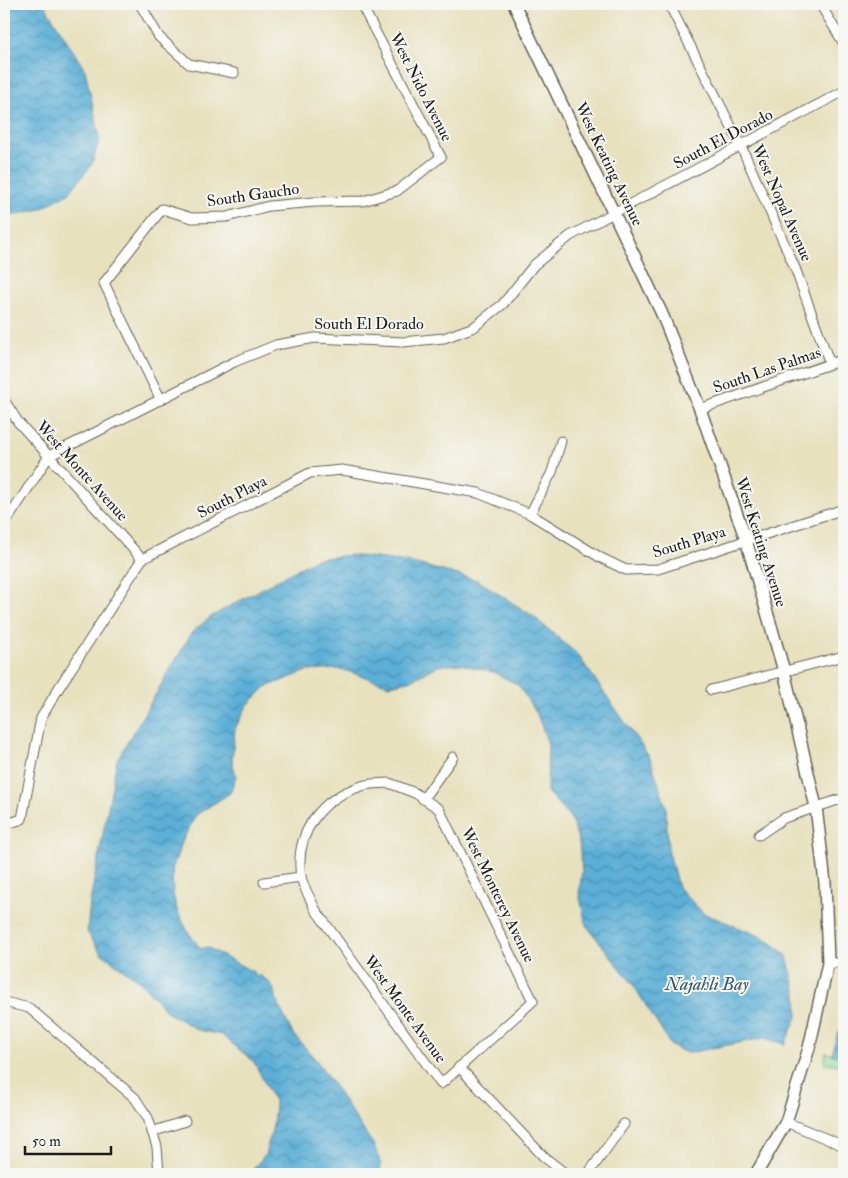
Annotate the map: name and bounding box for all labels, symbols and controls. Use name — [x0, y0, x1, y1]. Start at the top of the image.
street label: West Nido Avenue — [385, 28, 457, 145]
street label: West Keating Avenue — [570, 98, 648, 229]
street label: South El Dorado — [670, 104, 776, 174]
street label: West Nopal Avenue — [746, 141, 817, 265]
street label: South Gaucho — [206, 179, 301, 211]
street label: South El Dorado — [314, 314, 424, 334]
street label: South Las Palmas — [710, 342, 824, 398]
street label: West Monte Avenue — [31, 416, 133, 526]
street label: South Playa — [194, 471, 270, 523]
street label: West Keating Avenue — [730, 474, 791, 610]
street label: South Playa — [650, 521, 728, 563]
street label: West Monterey Avenue — [456, 823, 540, 966]
street label: West Monte Avenue — [359, 950, 451, 1067]
water label: Najahli Bay — [664, 973, 750, 996]
scale bar — [25, 1123, 111, 1155]
text: 50 m — [32, 1132, 61, 1151]

